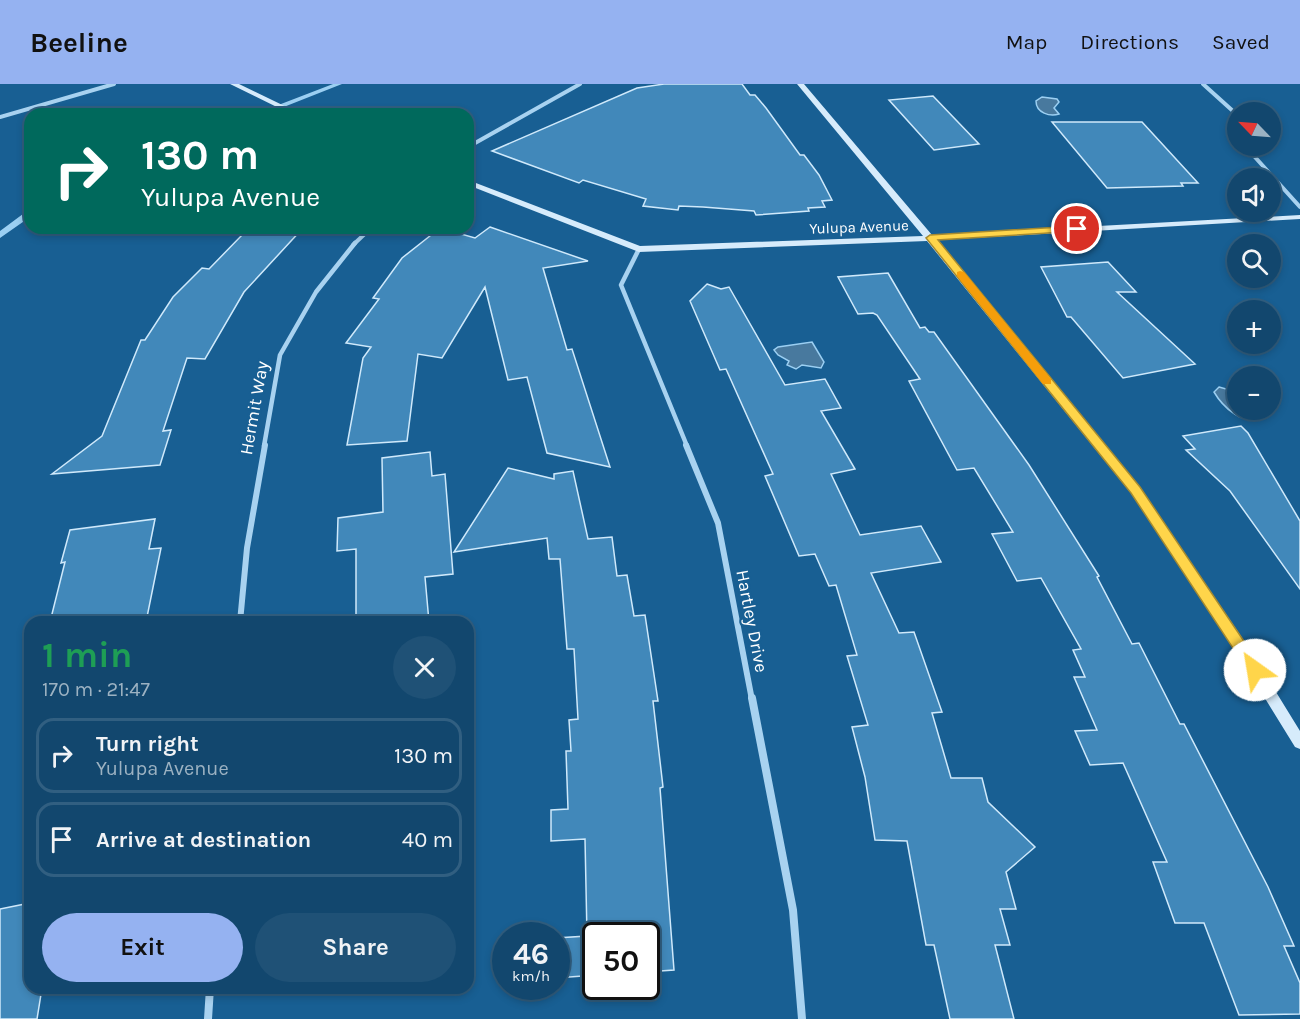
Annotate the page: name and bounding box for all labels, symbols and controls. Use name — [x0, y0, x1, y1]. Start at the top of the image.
text: Beeline — [30, 26, 128, 59]
text: Map — [1006, 30, 1047, 54]
text: Directions — [1080, 30, 1179, 54]
text: Saved — [1212, 30, 1270, 54]
north arrow — [1227, 102, 1281, 156]
map controls — [1227, 102, 1281, 420]
text: 130 m — [141, 130, 259, 180]
icon: right — [42, 132, 120, 210]
button: sound — [1227, 168, 1281, 222]
text: Yulupa Avenue — [141, 181, 320, 213]
pin — [1051, 203, 1102, 254]
icon: arrive — [1060, 212, 1093, 245]
street label: Yulupa Avenue — [809, 216, 909, 238]
button: search — [1227, 234, 1281, 288]
button: + — [1227, 300, 1281, 354]
street label: Hermit Way — [235, 359, 273, 457]
button: − — [1227, 366, 1281, 420]
street label: Hartley Drive — [731, 568, 773, 674]
text: 1 min — [42, 634, 132, 676]
button: close — [393, 636, 456, 699]
position arrow — [1223, 638, 1287, 702]
text: 170 m · 21:47 — [42, 678, 150, 701]
text: Turn right — [96, 731, 199, 757]
icon: right — [45, 739, 78, 772]
text: 130 m — [394, 743, 453, 769]
text: Yulupa Avenue — [96, 757, 229, 780]
icon: arrive — [45, 823, 78, 856]
text: Arrive at destination — [96, 827, 311, 853]
text: 40 m — [402, 827, 453, 853]
button: Exit — [42, 913, 243, 982]
button: Share — [255, 913, 456, 982]
speed limit sign: 50 — [582, 922, 660, 1000]
text: 46 — [513, 936, 549, 972]
text: km/h — [512, 967, 550, 985]

